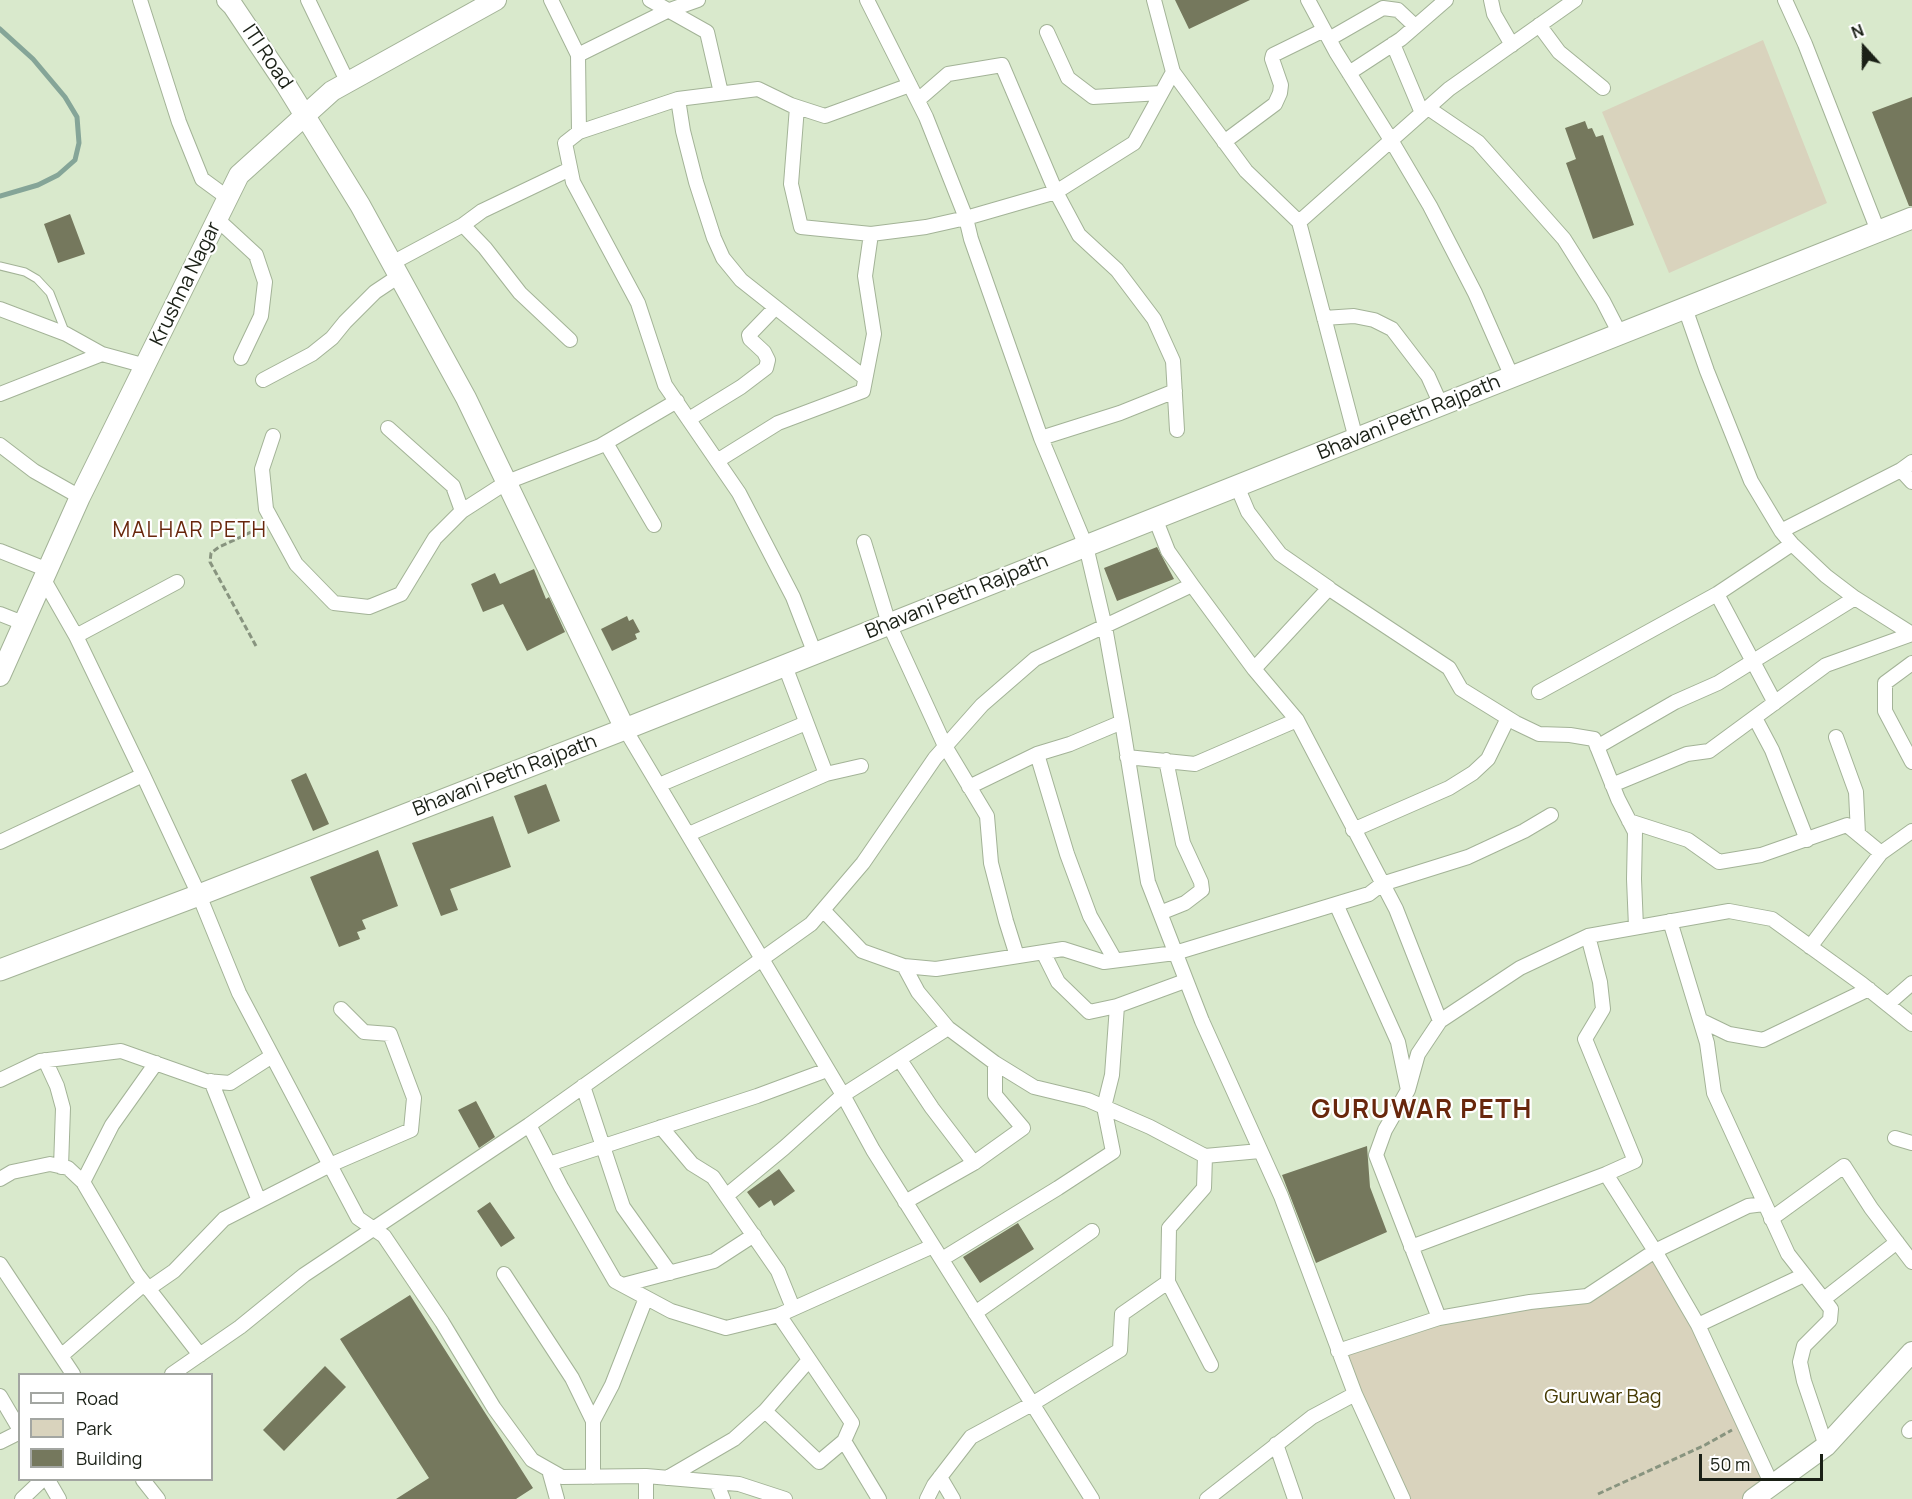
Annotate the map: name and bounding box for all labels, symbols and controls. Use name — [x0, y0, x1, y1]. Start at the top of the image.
north arrow — [1834, 18, 1894, 78]
text: N — [1848, 19, 1867, 44]
street label: ITI Road — [237, 20, 297, 94]
street label: Krushna Nagar — [146, 218, 226, 350]
street label: Bhavani Peth Rajpath — [1314, 370, 1504, 466]
district label: MALHAR PETH — [113, 518, 267, 544]
street label: Bhavani Peth Rajpath — [862, 549, 1052, 645]
street label: Bhavani Peth Rajpath — [410, 730, 600, 822]
district label: GURUWAR PETH — [1311, 1095, 1533, 1127]
legend — [18, 1373, 213, 1481]
park label: Guruwar Bag — [1544, 1385, 1662, 1409]
text: Road — [76, 1386, 119, 1410]
text: Park — [76, 1416, 112, 1440]
scale bar — [1702, 1442, 1826, 1480]
text: Building — [76, 1446, 142, 1470]
text: 50 m — [1710, 1452, 1750, 1476]

